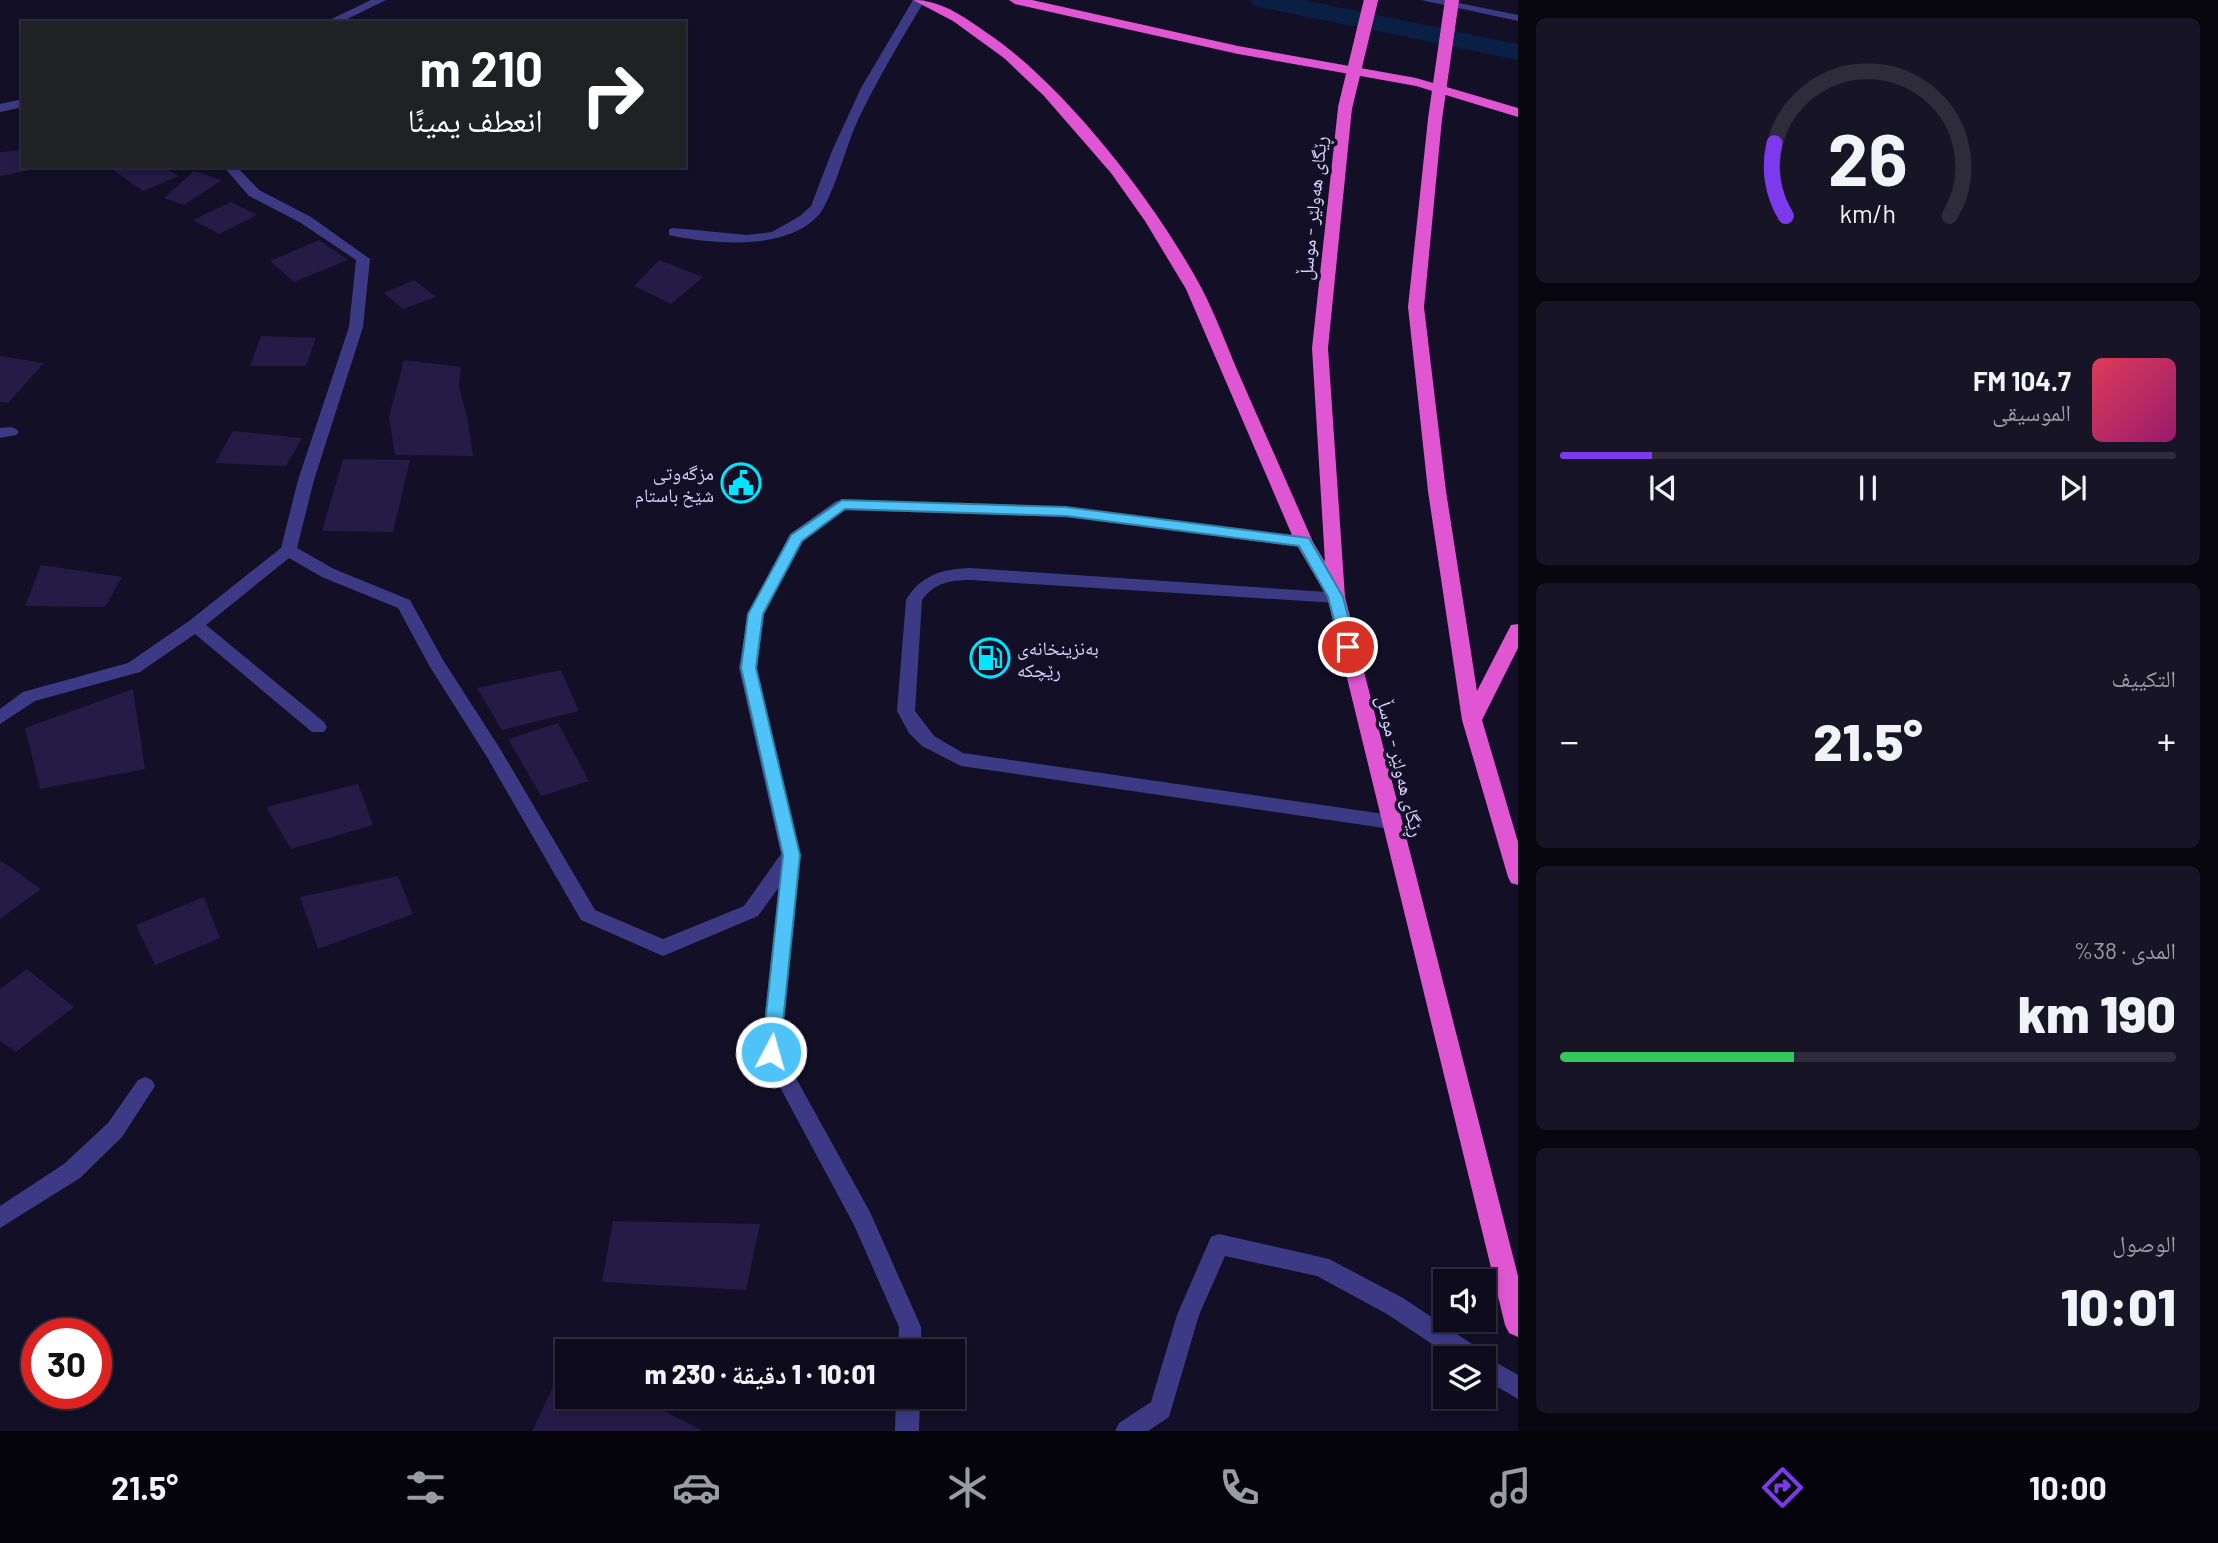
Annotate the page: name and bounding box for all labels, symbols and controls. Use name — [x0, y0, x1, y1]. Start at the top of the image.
text: 210 m — [420, 38, 543, 97]
icon: right — [567, 49, 658, 140]
text: انعطف يمينًا — [408, 100, 543, 138]
text: 26 — [1828, 114, 1908, 202]
street label: ڕێگای هەولێر - موسڵ — [1293, 135, 1335, 282]
text: km/h — [1840, 198, 1896, 228]
text: 104.7 FM — [1973, 365, 2071, 396]
text: الموسيقى — [1992, 398, 2071, 426]
place label: مزگەوتی شێخ باستام — [635, 461, 714, 509]
public building icon: مزگەوتی شێخ باستام — [720, 462, 762, 504]
icon: previous — [1644, 469, 1682, 507]
icon: pause — [1849, 469, 1887, 507]
icon: next — [2054, 469, 2092, 507]
pin — [1318, 617, 1378, 677]
icon: arrive — [1329, 628, 1367, 666]
place label: بەنزینخانەی رێچکە — [1017, 636, 1099, 682]
fuel station icon: بەنزینخانەی رێچکە — [969, 637, 1011, 679]
text: التكييف — [2111, 664, 2176, 692]
street label: ڕێگای هەولێر - موسڵ — [1368, 693, 1430, 840]
text: 21.5° — [1813, 709, 1923, 771]
text: − — [1560, 717, 1579, 763]
text: + — [2157, 717, 2176, 763]
text: المدى · 38% — [2074, 936, 2176, 964]
text: 190 km — [2018, 981, 2176, 1043]
position arrow — [734, 1015, 808, 1089]
text: الوصول — [2112, 1229, 2176, 1257]
map controls — [1433, 1269, 1496, 1409]
button: sound — [1433, 1269, 1496, 1332]
text: 10:01 — [2061, 1274, 2176, 1336]
speed limit sign: 30 — [21, 1318, 112, 1409]
button: layers — [1433, 1346, 1496, 1409]
text: 10:01 · 1 دقيقة · 230 m — [645, 1358, 875, 1389]
icon: filters — [401, 1463, 450, 1512]
icon: car — [672, 1463, 721, 1512]
icon: climate — [943, 1463, 992, 1512]
icon: phone — [1215, 1463, 1264, 1512]
icon: music — [1486, 1463, 1535, 1512]
icon: directions — [1758, 1463, 1807, 1512]
text: 21.5° — [111, 1468, 178, 1506]
text: 10:00 — [2029, 1468, 2107, 1506]

